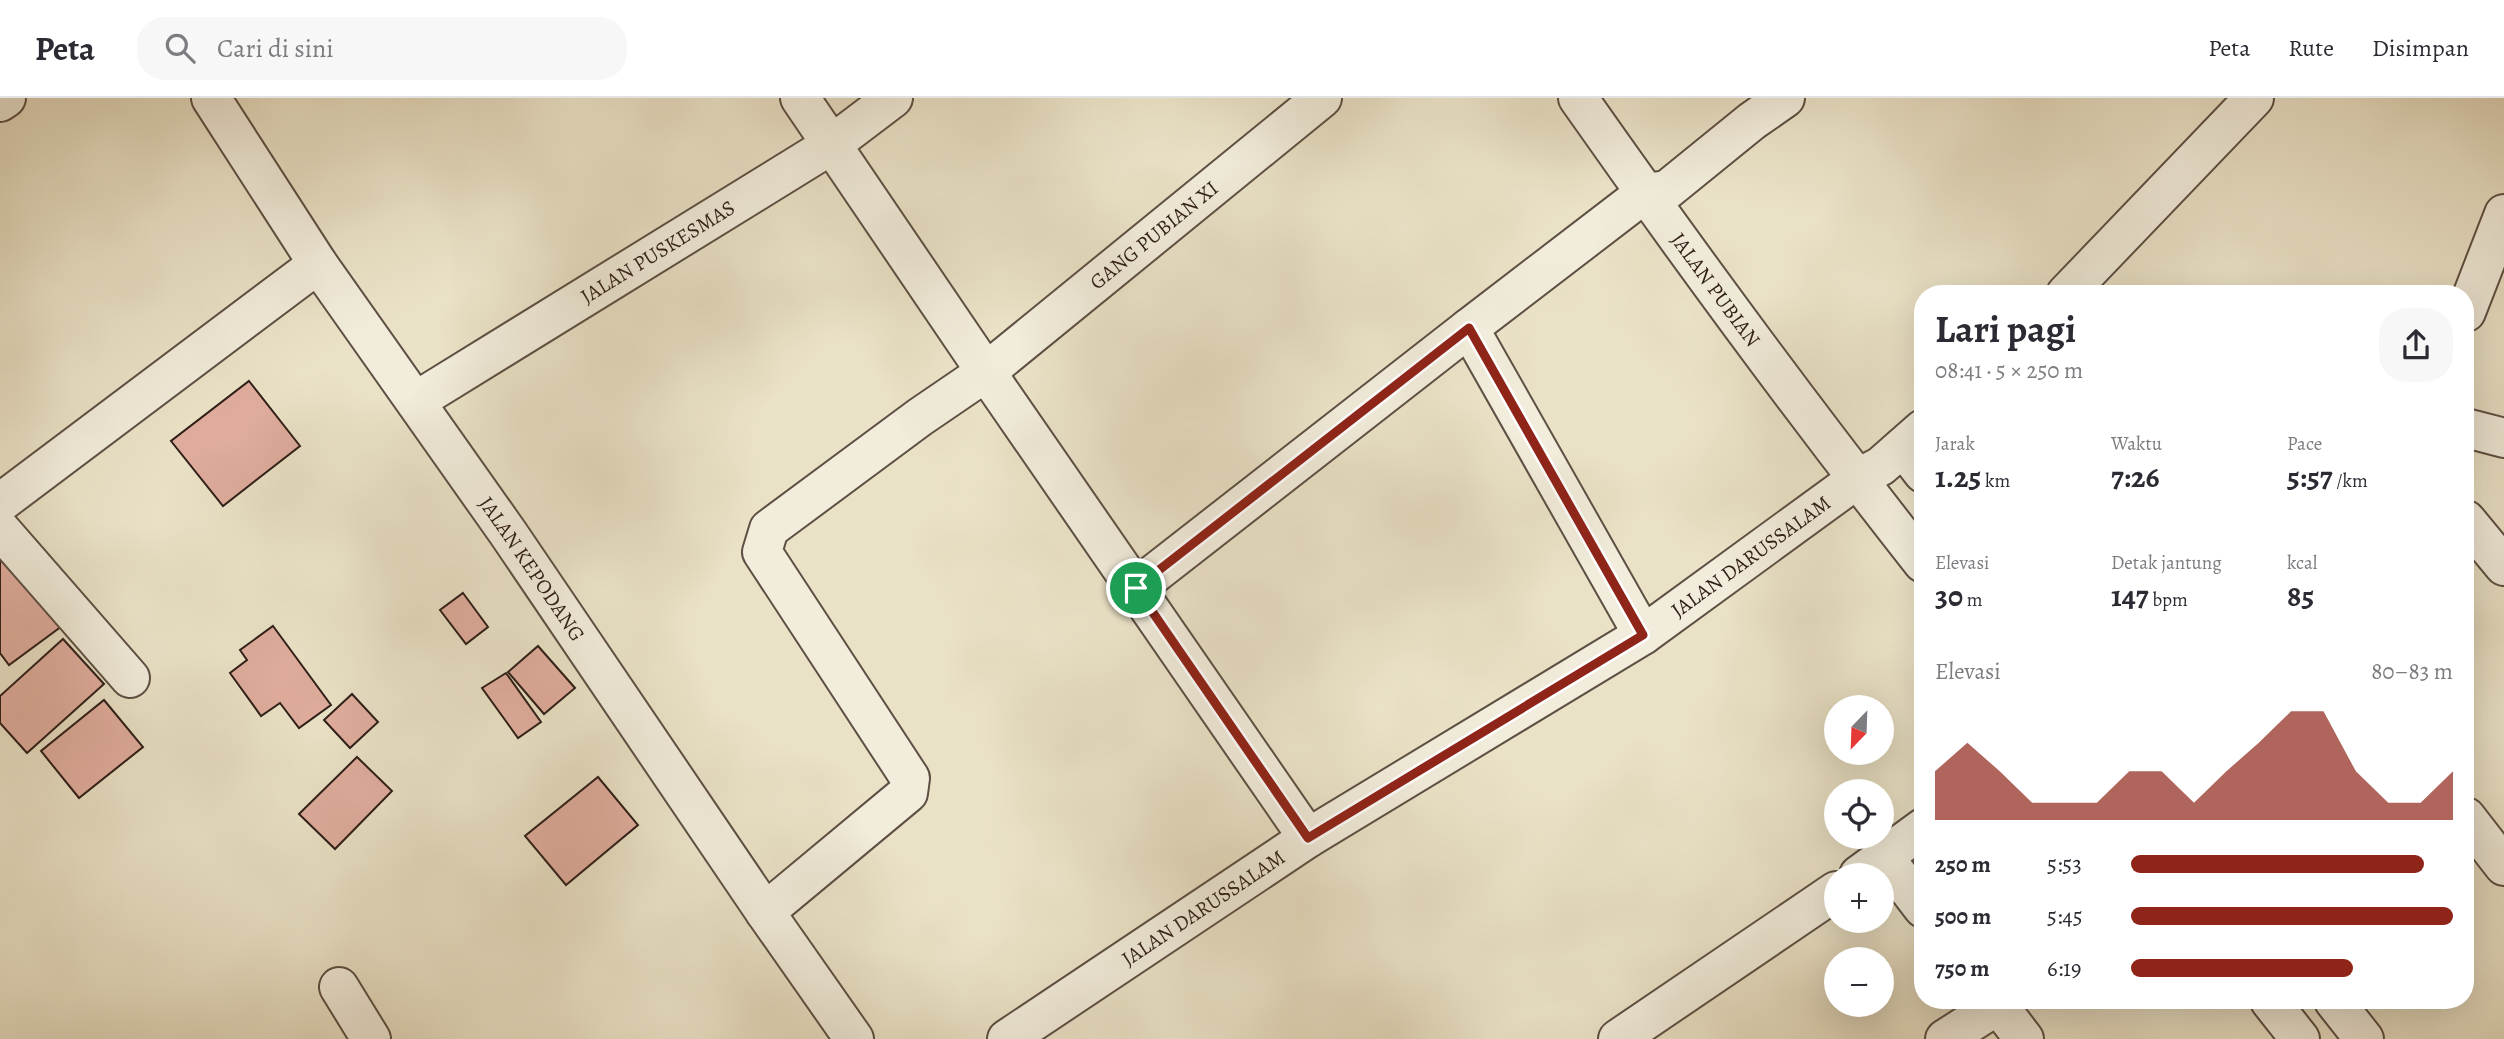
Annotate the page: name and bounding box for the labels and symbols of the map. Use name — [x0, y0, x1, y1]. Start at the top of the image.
street label: GANG PUBIAN XI — [1084, 174, 1224, 296]
street label: JALAN PUSKESMAS — [575, 194, 740, 310]
street label: JALAN PUBIAN — [1665, 227, 1767, 352]
street label: JALAN DARUSSALAM — [1665, 489, 1836, 624]
street label: JALAN KEPODANG — [473, 491, 591, 647]
pin — [1106, 558, 1166, 618]
north arrow — [1824, 695, 1894, 765]
street label: JALAN DARUSSALAM — [1116, 843, 1290, 973]

